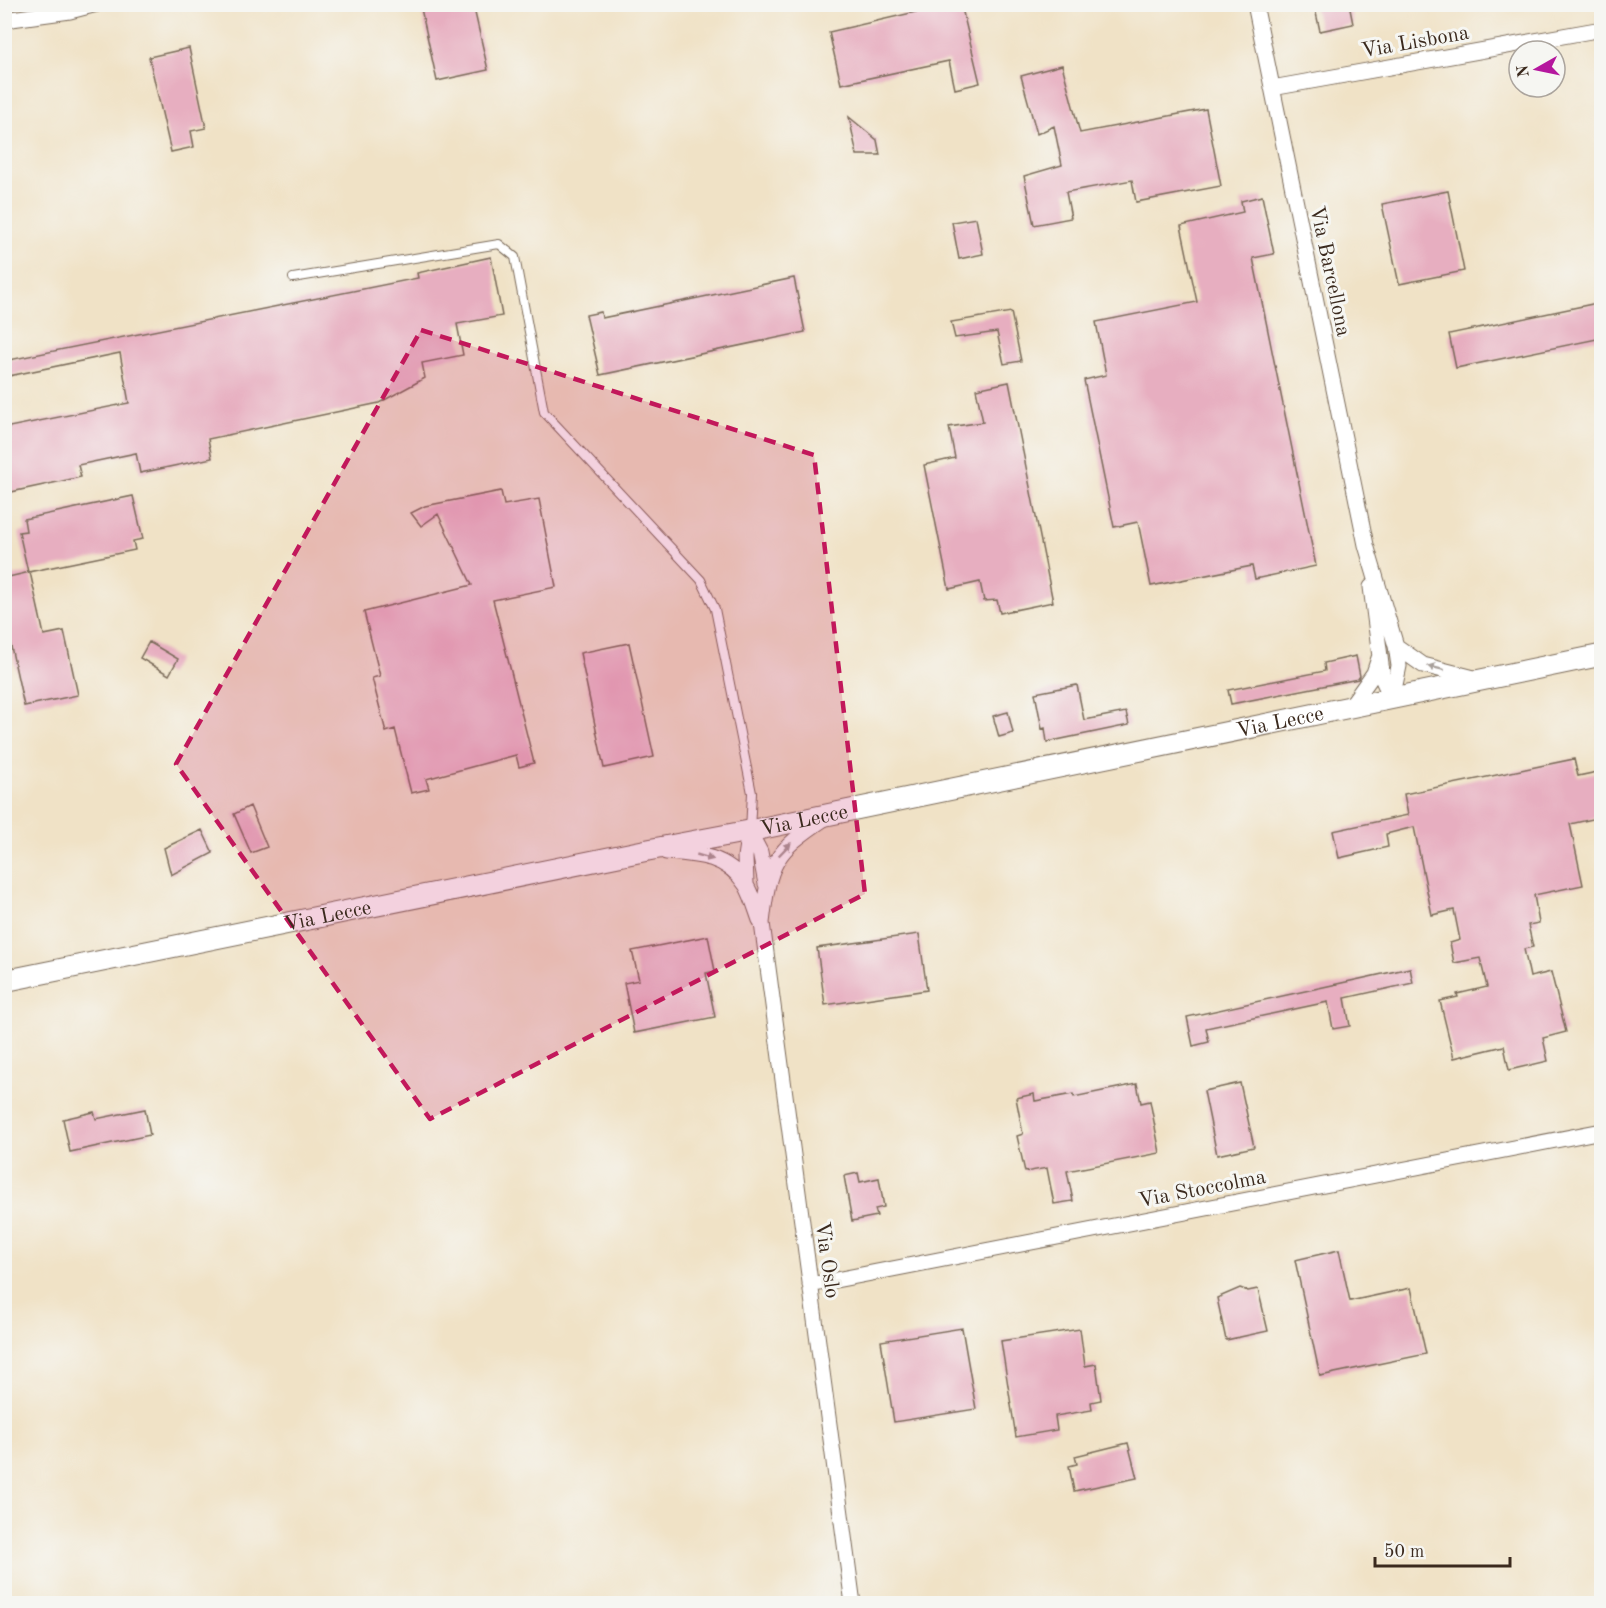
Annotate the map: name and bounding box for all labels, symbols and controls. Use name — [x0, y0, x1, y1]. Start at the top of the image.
street label: Via Lisbona — [1360, 23, 1471, 62]
north arrow — [1507, 39, 1567, 99]
text: N — [1515, 63, 1533, 78]
street label: Via Barcellona — [1305, 204, 1354, 339]
one-way arrow — [1427, 663, 1445, 673]
street label: Via Lecce — [1234, 704, 1326, 742]
street label: Via Lecce — [758, 802, 850, 840]
one-way arrow — [778, 842, 792, 857]
one-way arrow — [696, 853, 714, 862]
street label: Via Lecce — [282, 898, 373, 936]
street label: Via Stoccolma — [1137, 1167, 1268, 1212]
street label: Via Oslo — [811, 1221, 842, 1300]
scale bar — [1375, 1530, 1510, 1568]
text: 50 m — [1384, 1543, 1424, 1561]

